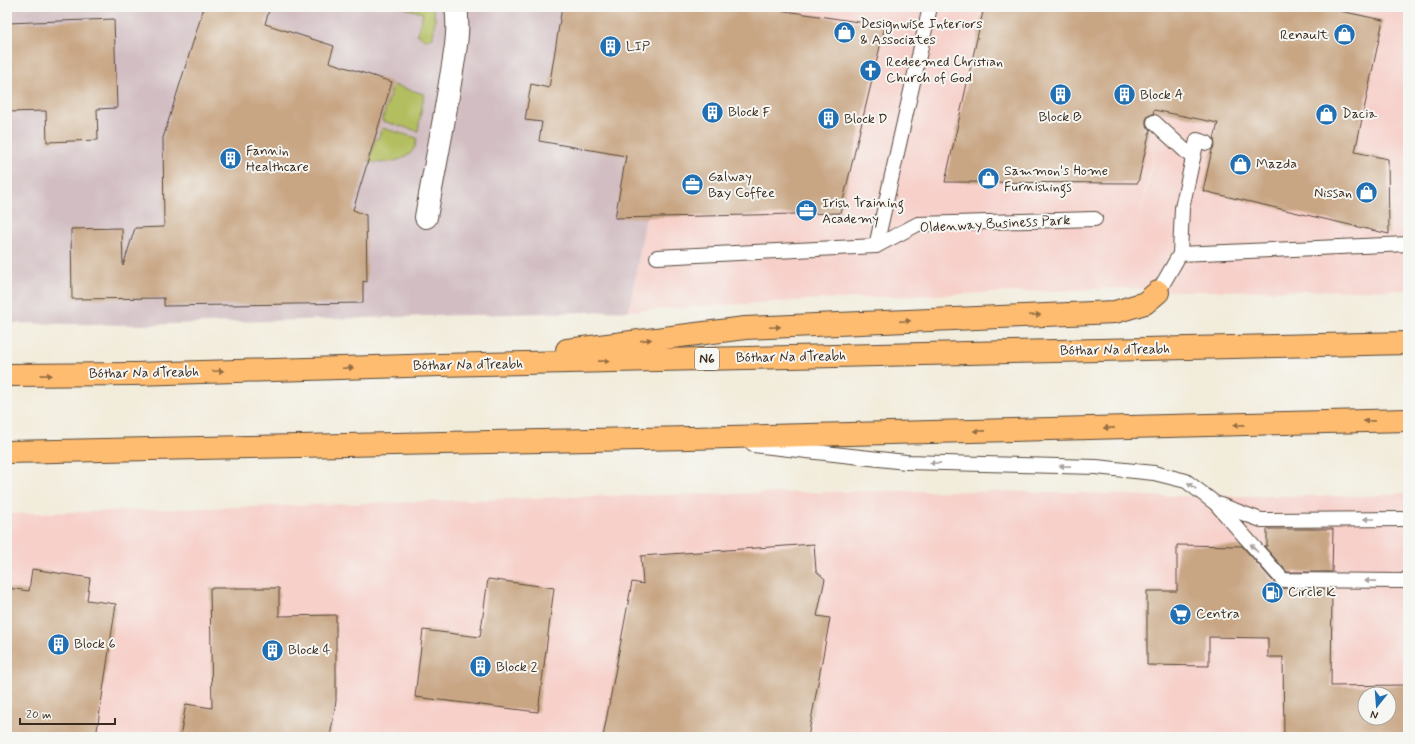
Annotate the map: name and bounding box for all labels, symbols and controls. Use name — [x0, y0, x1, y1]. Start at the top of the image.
place label: Designwise Interiors & Associates — [860, 15, 982, 49]
shop icon: Designwise Interiors & Associates — [832, 19, 858, 45]
shop icon: Renault — [1331, 22, 1357, 48]
place label: Renault — [1280, 26, 1329, 44]
building icon: LIP — [597, 33, 623, 59]
place label: LIP — [626, 37, 650, 55]
place label: Redeemed Christian Church of God — [886, 53, 1003, 87]
church icon: Redeemed Christian Church of God — [857, 57, 883, 83]
building icon: Block B — [1047, 82, 1073, 108]
building icon: Block A — [1112, 82, 1138, 108]
place label: Block A — [1140, 86, 1184, 104]
building icon: Block F — [699, 99, 725, 125]
shop icon: Dacia — [1313, 101, 1339, 127]
place label: Block F — [728, 103, 771, 121]
place label: Dacia — [1342, 105, 1378, 123]
building icon: Block D — [816, 106, 842, 132]
place label: Block B — [1038, 108, 1082, 126]
place label: Block D — [844, 110, 888, 128]
place label: Fannin Healthcare — [246, 142, 309, 176]
building icon: Fannin Healthcare — [218, 146, 244, 172]
shop icon: Mazda — [1227, 151, 1253, 177]
place label: Mazda — [1256, 155, 1297, 173]
place label: Sammon's Home Furnishings — [1004, 162, 1108, 198]
shop icon: Sammon's Home Furnishings — [975, 166, 1001, 192]
place label: Galway Bay Coffee — [708, 168, 775, 202]
office icon: Galway Bay Coffee — [679, 172, 705, 198]
shop icon: Nissan — [1354, 180, 1380, 206]
place label: Nissan — [1314, 184, 1352, 202]
place label: Irish Training Academy — [822, 194, 904, 228]
office icon: Irish Training Academy — [793, 198, 819, 224]
street label: Oldenway Business Park — [919, 211, 1071, 237]
one-way arrow — [1029, 312, 1041, 319]
one-way arrow — [899, 318, 912, 324]
one-way arrow — [769, 324, 782, 330]
one-way arrow — [640, 337, 652, 343]
street label: Bóthar Na dTreabh — [1060, 340, 1170, 360]
street label: Bóthar Na dTreabh — [736, 347, 846, 367]
road number: N6 — [695, 348, 719, 370]
street label: Bóthar Na dTreabh — [413, 355, 523, 375]
one-way arrow — [598, 358, 610, 365]
street label: Bóthar Na dTreabh — [89, 363, 199, 383]
one-way arrow — [342, 365, 355, 371]
one-way arrow — [212, 368, 224, 375]
one-way arrow — [40, 372, 53, 378]
one-way arrow — [1363, 418, 1375, 425]
one-way arrow — [1232, 422, 1245, 428]
one-way arrow — [1102, 425, 1115, 431]
one-way arrow — [972, 428, 985, 434]
one-way arrow — [929, 459, 941, 466]
one-way arrow — [1058, 463, 1071, 469]
one-way arrow — [1186, 481, 1197, 490]
one-way arrow — [1362, 516, 1375, 522]
one-way arrow — [1250, 542, 1259, 553]
one-way arrow — [1363, 578, 1376, 584]
fuel station icon: Circle K — [1260, 579, 1286, 605]
place label: Circle K — [1288, 583, 1336, 601]
supermarket icon: Centra — [1168, 601, 1194, 627]
place label: Centra — [1196, 605, 1240, 623]
building icon: Block 6 — [46, 631, 72, 657]
place label: Block 6 — [74, 635, 116, 653]
building icon: Block 4 — [260, 637, 286, 663]
place label: Block 4 — [288, 641, 331, 659]
building icon: Block 2 — [468, 654, 494, 680]
place label: Block 2 — [496, 658, 538, 676]
north arrow — [1357, 686, 1397, 726]
scale bar — [20, 700, 115, 726]
text: 20 m — [26, 707, 52, 723]
text: N — [1369, 707, 1380, 722]

